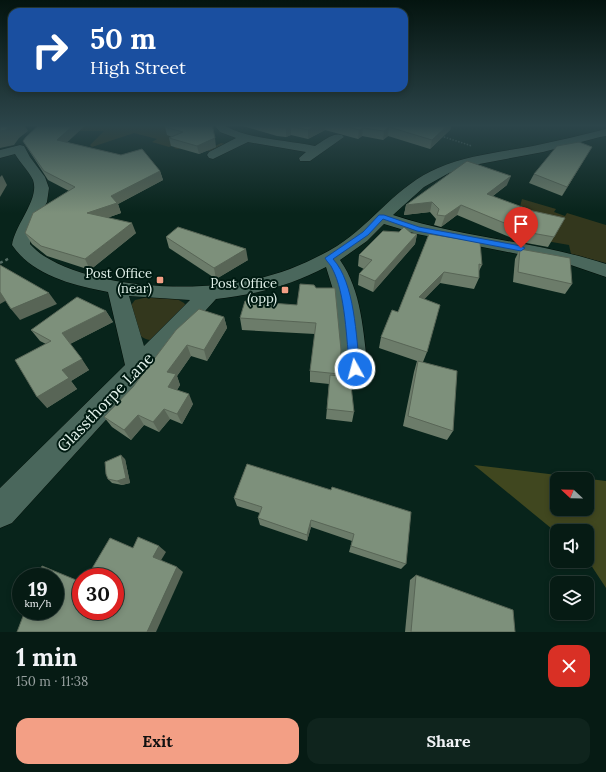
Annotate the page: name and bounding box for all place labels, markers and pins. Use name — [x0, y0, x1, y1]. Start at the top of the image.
pin — [504, 207, 538, 248]
place label: Post Office (near) — [85, 265, 152, 297]
marker: Post Office (near) — [155, 275, 165, 285]
place label: Post Office (opp) — [210, 275, 277, 307]
marker: Post Office (opp) — [280, 285, 290, 295]

